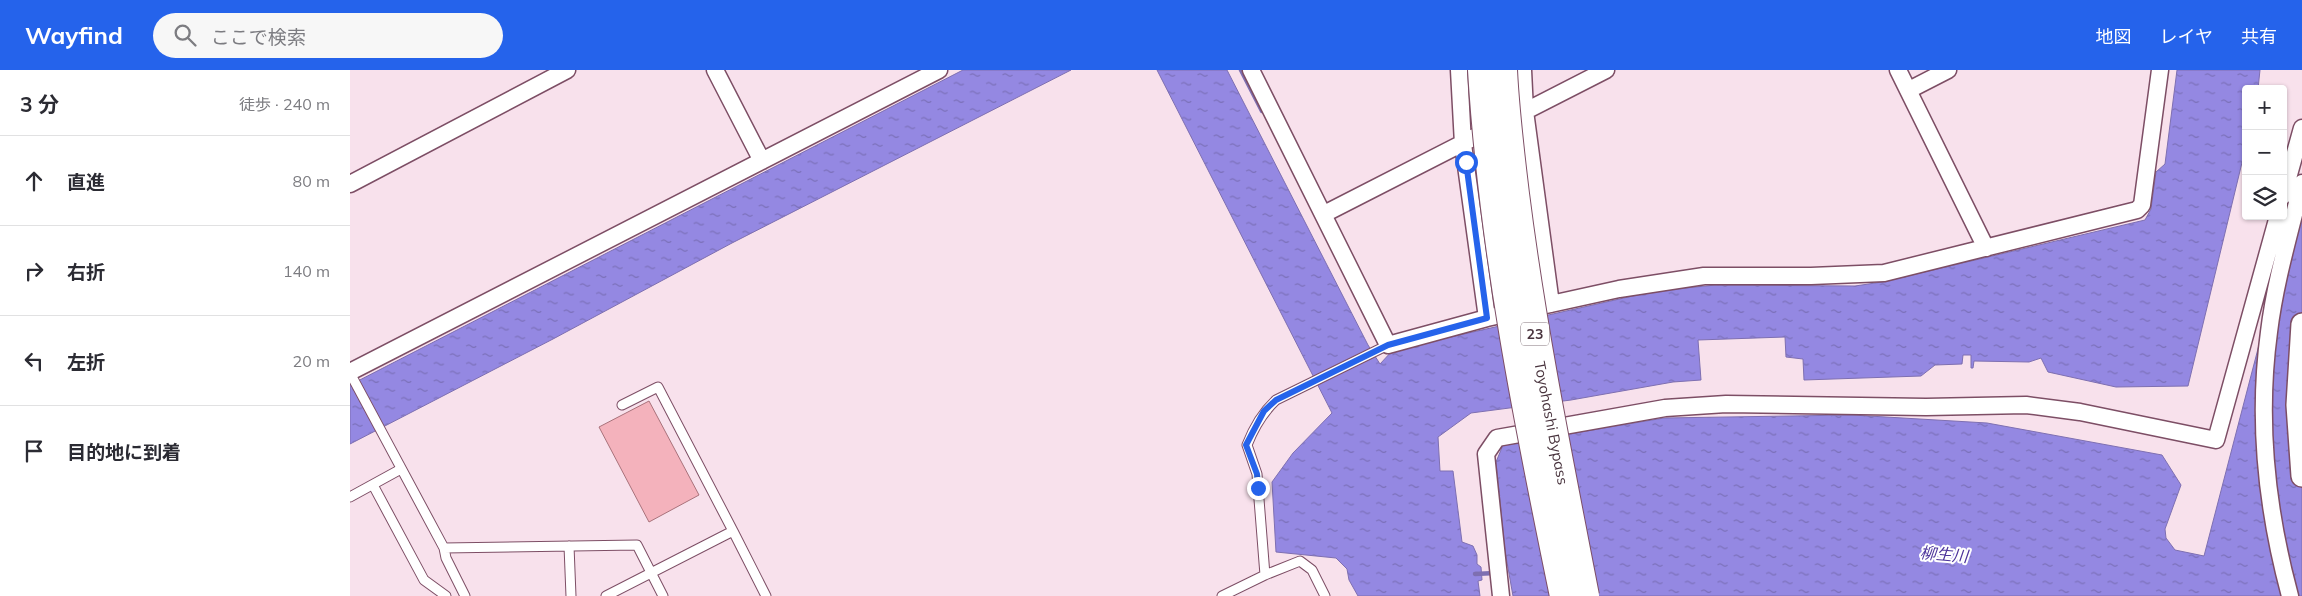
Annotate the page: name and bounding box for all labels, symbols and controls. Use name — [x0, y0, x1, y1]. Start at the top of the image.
search box — [153, 13, 503, 58]
text: Wayfind — [25, 20, 123, 50]
icon: search — [171, 21, 199, 49]
text: ここで検索 — [211, 25, 306, 49]
text: 地図 — [2096, 25, 2132, 48]
text: レイヤ — [2160, 25, 2213, 48]
text: 共有 — [2241, 25, 2277, 48]
map controls — [2242, 85, 2287, 220]
button: + — [2242, 85, 2287, 130]
text: 3 分 — [20, 91, 59, 117]
text: 徒歩 · 240 m — [239, 94, 330, 114]
button: − — [2242, 130, 2287, 175]
route start — [1455, 151, 1478, 174]
icon: ahead — [20, 167, 48, 195]
text: 直進 — [67, 170, 105, 194]
text: 80 m — [293, 171, 330, 191]
button: layers — [2242, 175, 2287, 220]
icon: right — [20, 257, 48, 285]
text: 右折 — [67, 260, 105, 284]
text: 140 m — [283, 261, 330, 281]
road number: 23 — [1521, 322, 1549, 346]
icon: left — [20, 347, 48, 375]
text: 左折 — [67, 350, 105, 374]
text: 20 m — [293, 351, 330, 371]
street label: Toyohashi Bypass — [1530, 360, 1573, 486]
icon: arrive — [20, 437, 48, 465]
text: 目的地に到着 — [67, 440, 181, 464]
route end — [1247, 477, 1270, 500]
water label: 柳生川 — [1919, 542, 1971, 566]

